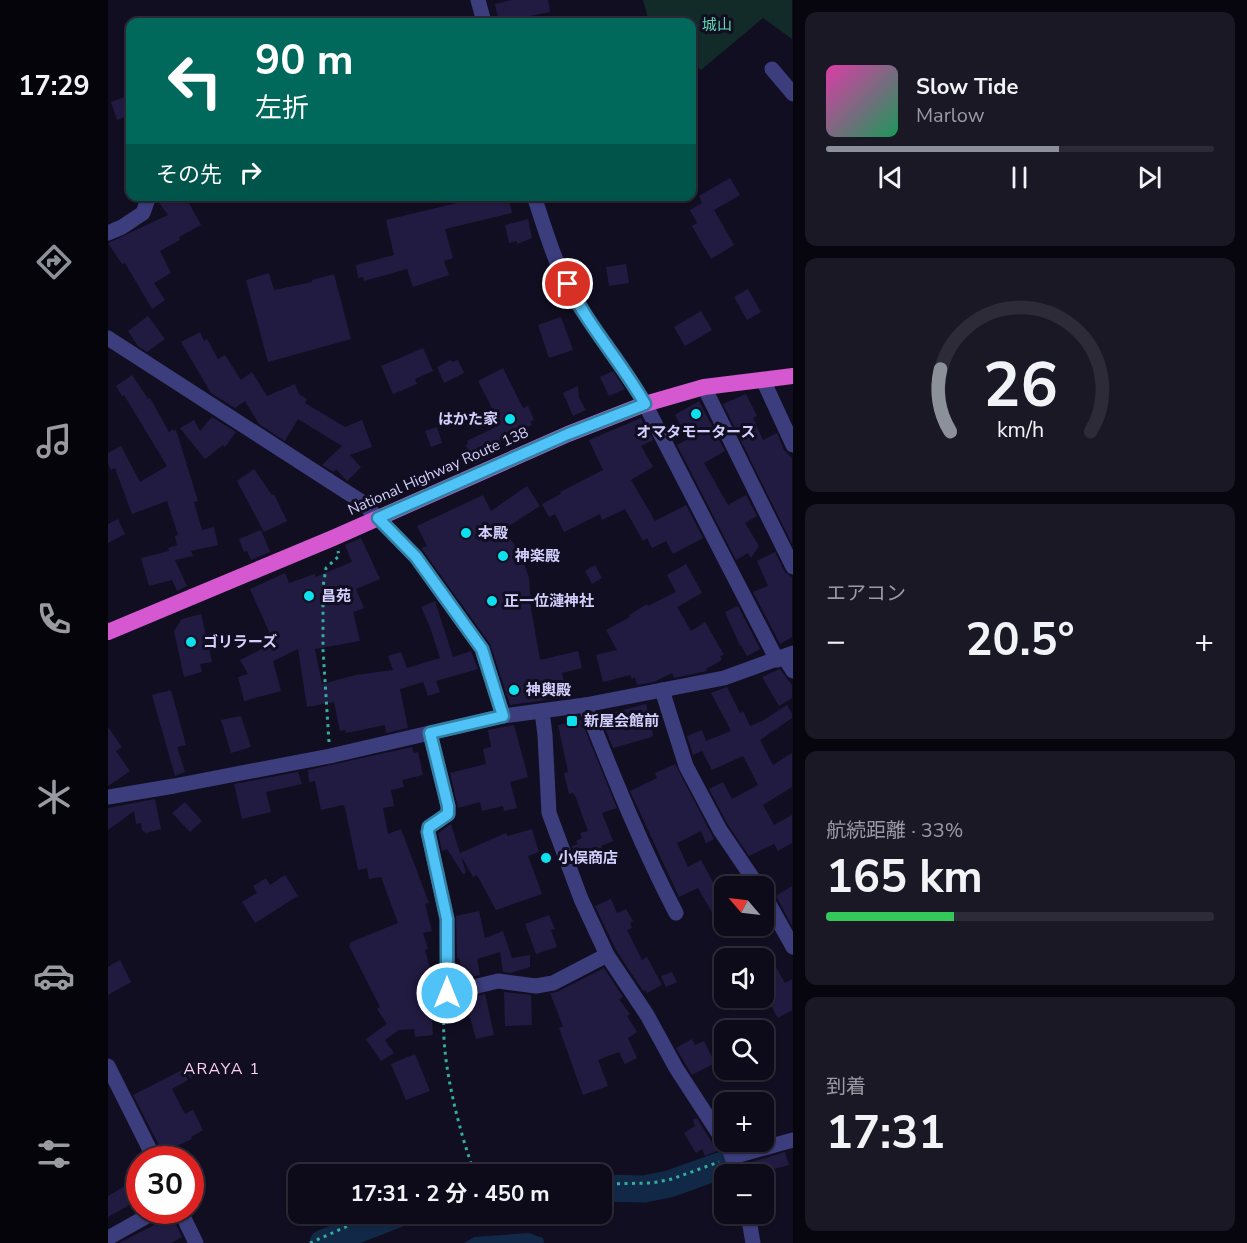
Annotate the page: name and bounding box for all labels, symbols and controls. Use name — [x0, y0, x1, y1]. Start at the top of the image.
park label: 城山 — [702, 15, 732, 35]
text: 90 m — [255, 32, 354, 89]
icon: left — [156, 42, 234, 120]
text: 17:29 — [18, 68, 90, 105]
text: Slow Tide — [916, 72, 1018, 102]
text: 左折 — [255, 90, 309, 127]
text: Marlow — [916, 102, 984, 129]
icon: right — [234, 156, 267, 189]
text: その先 — [156, 160, 222, 190]
icon: previous — [874, 161, 907, 194]
icon: pause — [1003, 161, 1036, 194]
icon: next — [1133, 161, 1166, 194]
icon: directions — [33, 241, 75, 283]
pin — [542, 258, 593, 309]
icon: arrive — [551, 267, 584, 300]
text: 26 — [983, 343, 1057, 428]
marker: オマタモータース — [689, 407, 703, 421]
place label: はかた家 — [438, 409, 498, 429]
marker: はかた家 — [503, 412, 517, 426]
text: km/h — [996, 416, 1044, 446]
icon: music — [33, 420, 75, 462]
street label: National Highway Route 138 — [345, 422, 531, 520]
place label: オマタモータース — [636, 422, 756, 442]
place label: 本殿 — [478, 523, 508, 543]
marker: 本殿 — [459, 526, 473, 540]
place label: 神楽殿 — [514, 546, 560, 566]
marker: 神楽殿 — [496, 549, 510, 563]
text: エアコン — [826, 580, 906, 607]
place label: 昌苑 — [321, 586, 351, 606]
marker: 昌苑 — [302, 589, 316, 603]
place label: 正一位漣神社 — [504, 591, 594, 611]
marker: 正一位漣神社 — [485, 594, 499, 608]
icon: phone — [33, 598, 75, 640]
text: 20.5° — [965, 610, 1075, 671]
text: − — [826, 619, 846, 664]
text: + — [1194, 619, 1214, 664]
place label: ゴリラーズ — [203, 632, 277, 652]
marker: ゴリラーズ — [184, 635, 198, 649]
place label: 神輿殿 — [525, 680, 571, 700]
marker: 神輿殿 — [507, 683, 521, 697]
place label: 新屋会館前 — [584, 711, 659, 731]
marker: 新屋会館前 — [565, 714, 579, 728]
icon: climate — [33, 776, 75, 818]
text: 航続距離 · 33% — [826, 817, 963, 844]
text: 165 km — [826, 847, 983, 908]
place label: 小俣商店 — [558, 848, 618, 868]
marker: 小俣商店 — [539, 851, 553, 865]
north arrow — [714, 876, 774, 936]
map controls — [714, 876, 774, 1224]
button: sound — [714, 948, 774, 1008]
icon: car — [33, 955, 75, 997]
position arrow — [415, 961, 479, 1025]
button: search — [714, 1020, 774, 1080]
district label: ARAYA 1 — [183, 1058, 261, 1080]
text: 到着 — [826, 1073, 866, 1100]
button: + — [714, 1092, 774, 1152]
text: 17:31 — [826, 1103, 945, 1164]
icon: filters — [33, 1133, 75, 1175]
speed limit sign: 30 — [126, 1146, 204, 1224]
button: − — [714, 1164, 774, 1224]
text: 17:31 · 2 分 · 450 m — [351, 1179, 549, 1209]

